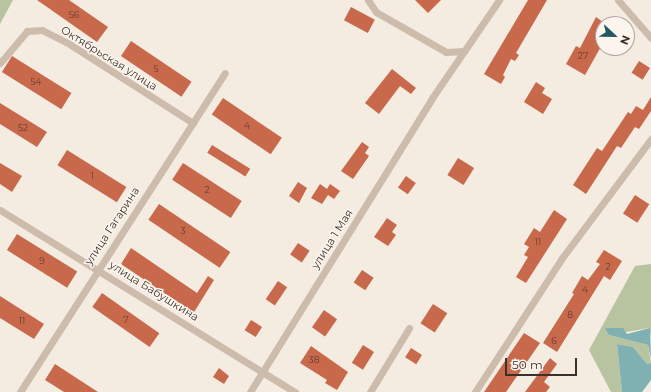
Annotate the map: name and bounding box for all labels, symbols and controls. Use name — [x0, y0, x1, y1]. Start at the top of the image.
house number: 56 — [69, 10, 79, 20]
north arrow — [595, 16, 635, 56]
street label: Октябрьская улица — [58, 23, 160, 93]
text: N — [617, 33, 633, 47]
house number: 27 — [578, 51, 588, 61]
house number: 5 — [153, 64, 159, 74]
house number: 54 — [30, 77, 42, 87]
house number: 4 — [244, 121, 250, 131]
house number: 52 — [18, 123, 28, 133]
house number: 1 — [90, 171, 94, 181]
street label: улица Гагарина — [82, 185, 142, 267]
house number: 2 — [204, 185, 210, 195]
street label: улица 1 Мая — [308, 207, 356, 271]
house number: 3 — [180, 226, 186, 236]
house number: 11 — [535, 237, 541, 247]
house number: 9 — [39, 256, 45, 266]
street label: улица Бабушкина — [107, 258, 201, 324]
house number: 2 — [605, 262, 611, 272]
house number: 4 — [582, 285, 588, 295]
house number: 8 — [567, 310, 573, 320]
house number: 7 — [123, 315, 129, 325]
house number: 11 — [19, 316, 25, 326]
house number: 6 — [551, 336, 557, 346]
scale bar — [507, 350, 579, 376]
house number: 38 — [309, 355, 319, 365]
text: 50 m — [512, 357, 543, 372]

